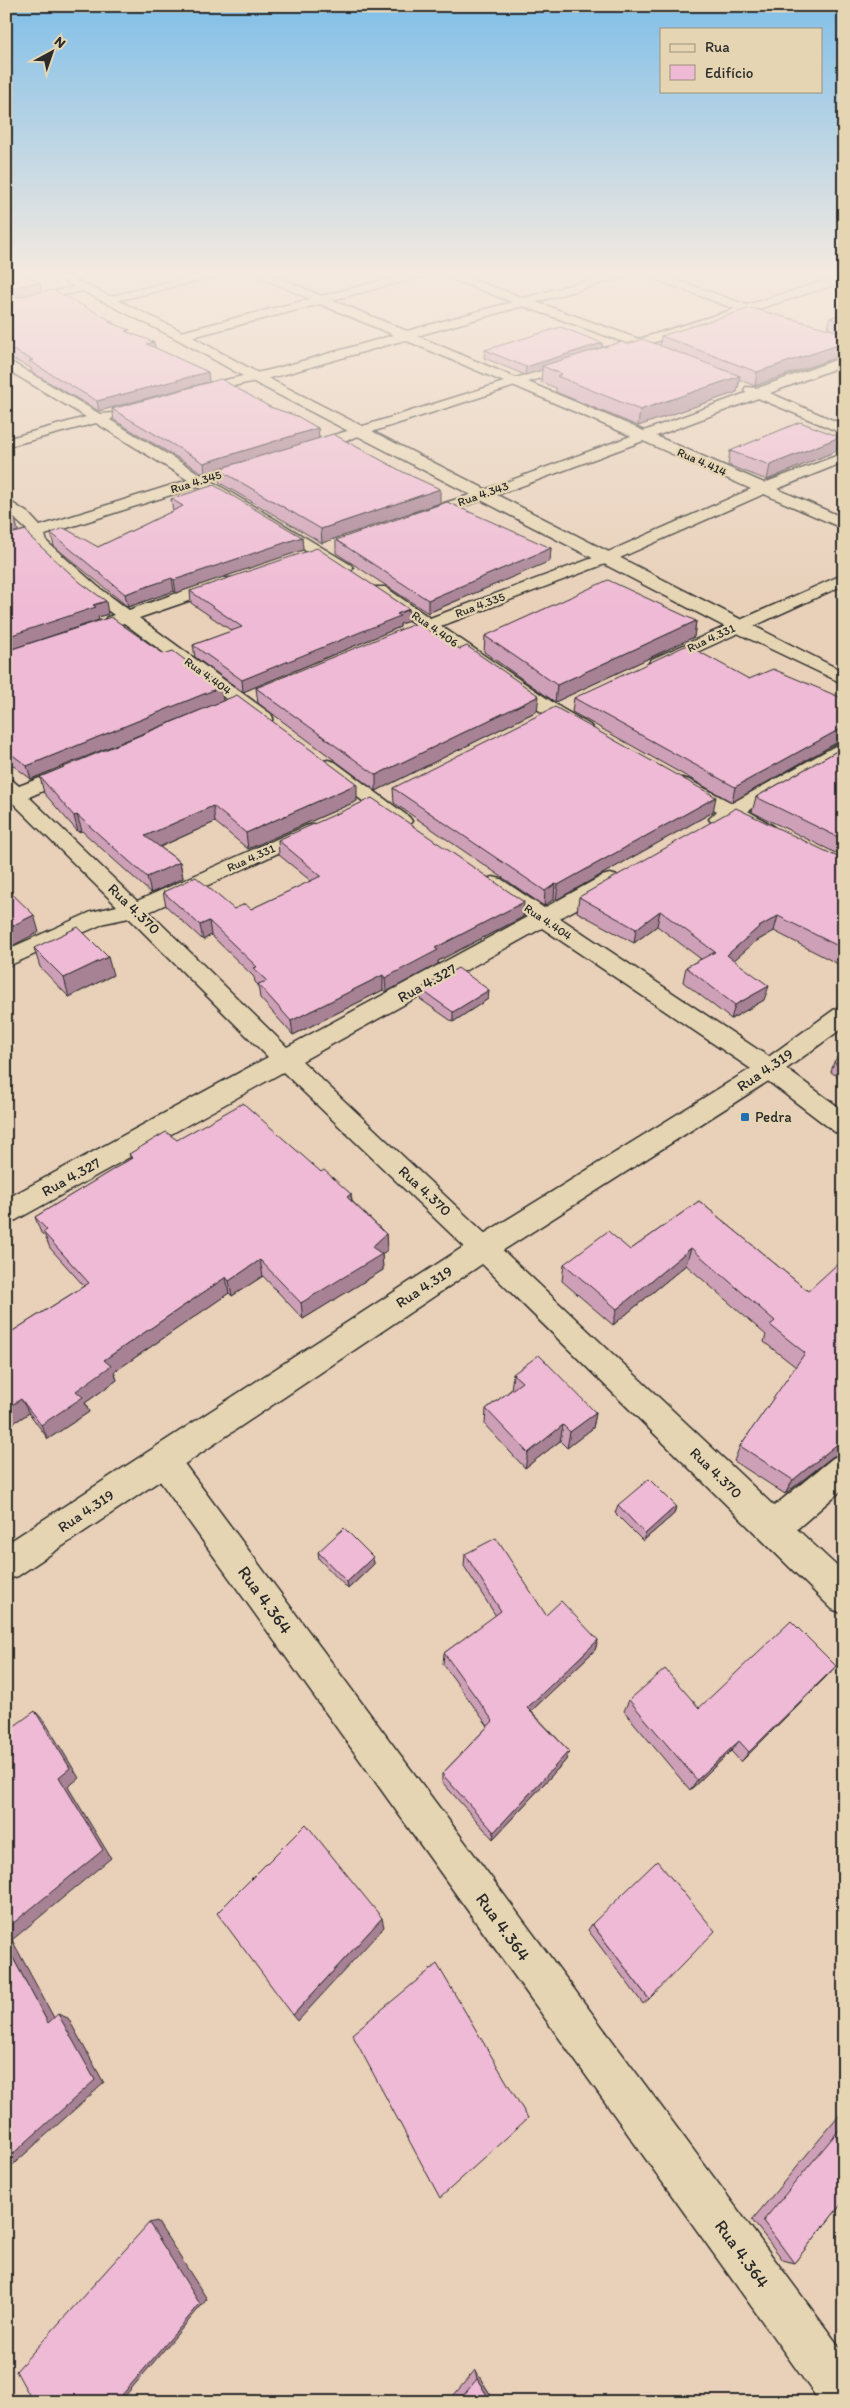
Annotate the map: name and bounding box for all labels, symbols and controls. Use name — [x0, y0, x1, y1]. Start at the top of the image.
north arrow — [28, 28, 78, 78]
legend — [660, 28, 822, 92]
text: N — [51, 33, 69, 52]
text: Rua — [705, 38, 730, 56]
text: Edifício — [705, 64, 753, 82]
street label: Rua 4.414 — [675, 445, 729, 479]
street label: Rua 4.345 — [169, 468, 223, 496]
street label: Rua 4.343 — [456, 479, 511, 509]
street label: Rua 4.335 — [453, 590, 507, 620]
street label: Rua 4.406 — [409, 608, 461, 650]
street label: Rua 4.331 — [685, 621, 738, 655]
street label: Rua 4.404 — [182, 654, 234, 698]
street label: Rua 4.331 — [225, 841, 278, 875]
street label: Rua 4.370 — [104, 880, 164, 938]
street label: Rua 4.404 — [522, 901, 574, 943]
street label: Rua 4.327 — [395, 959, 460, 1006]
street label: Rua 4.319 — [734, 1045, 797, 1095]
place label: Pedra — [755, 1108, 792, 1126]
marker: Pedra — [739, 1111, 751, 1123]
street label: Rua 4.327 — [39, 1153, 104, 1200]
street label: Rua 4.370 — [395, 1162, 455, 1220]
street label: Rua 4.319 — [392, 1262, 456, 1312]
street label: Rua 4.370 — [686, 1444, 746, 1502]
street label: Rua 4.319 — [55, 1486, 118, 1536]
street label: Rua 4.364 — [233, 1562, 297, 1639]
street label: Rua 4.364 — [471, 1889, 535, 1966]
street label: Rua 4.364 — [710, 2216, 774, 2293]

